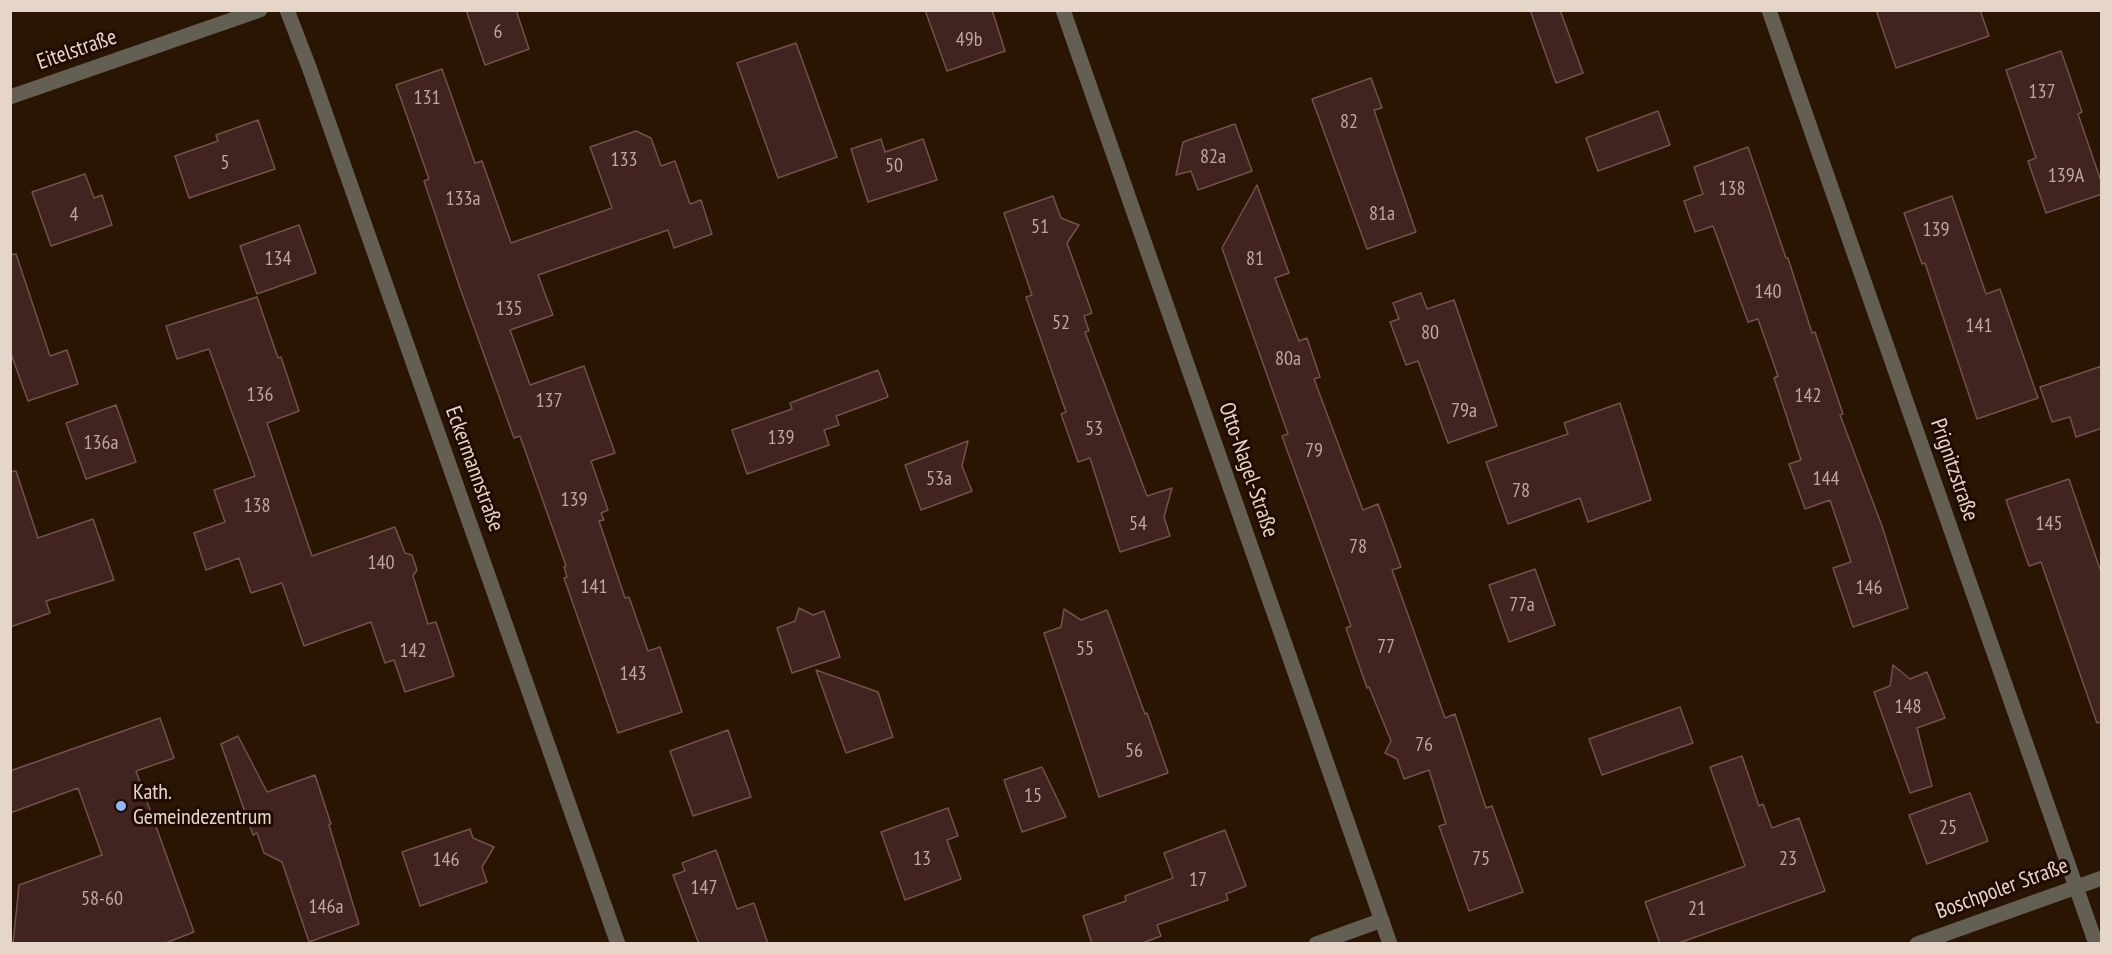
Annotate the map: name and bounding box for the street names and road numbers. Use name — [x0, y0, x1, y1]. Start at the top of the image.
street label: Eitelstraße — [34, 24, 120, 76]
street label: Otto-Nagel-Straße — [1213, 399, 1283, 541]
street label: Eckermannstraße — [439, 403, 509, 535]
street label: Prignitzstraße — [1924, 416, 1984, 524]
street label: Boschpoler Straße — [1932, 853, 2072, 925]

